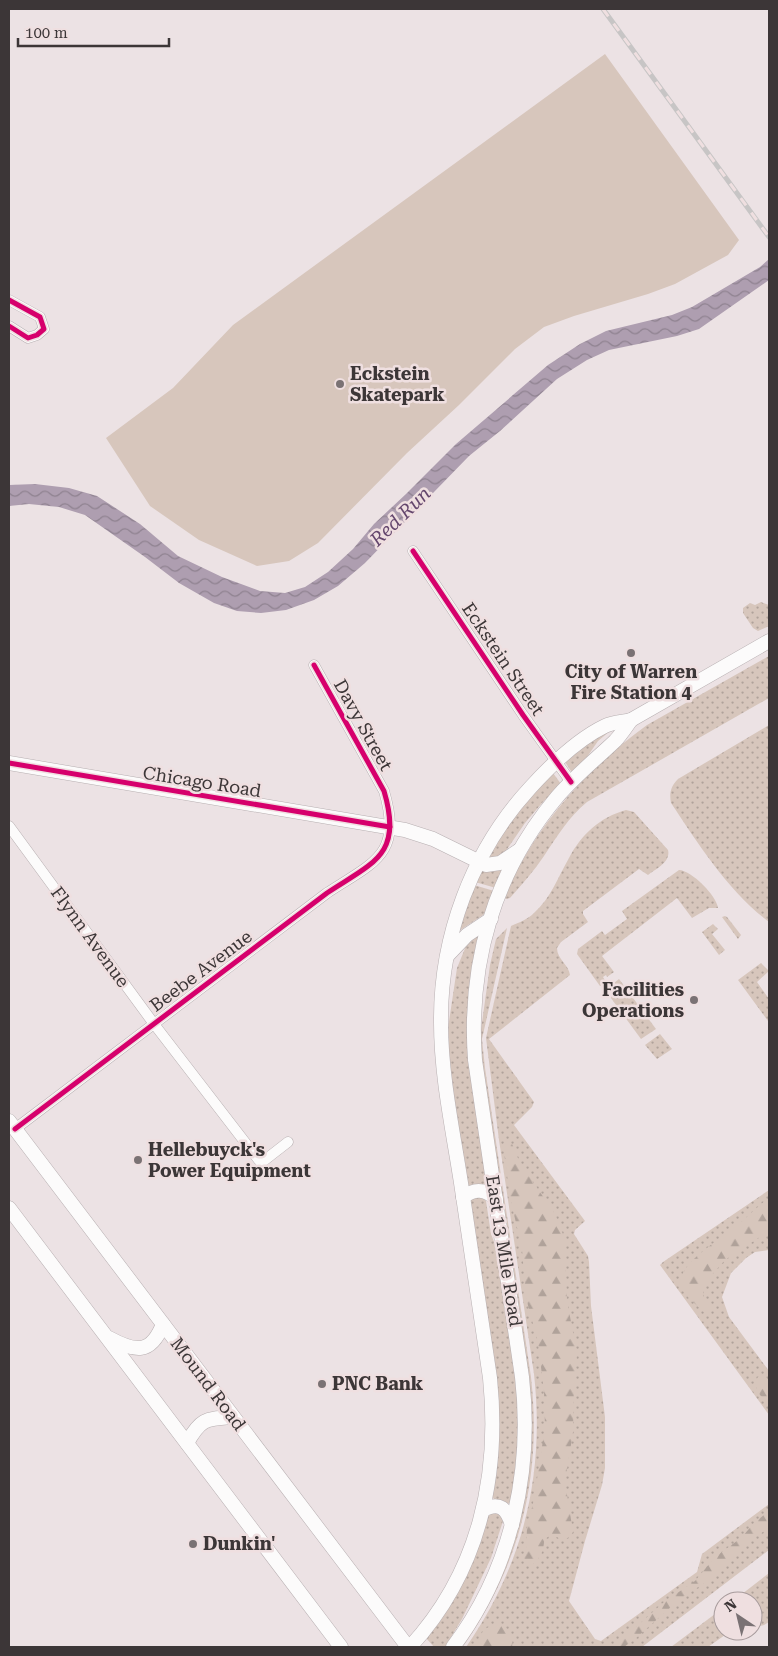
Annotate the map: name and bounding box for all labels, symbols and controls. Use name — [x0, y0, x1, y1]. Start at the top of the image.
scale bar — [18, 15, 169, 47]
text: 100 m — [25, 24, 68, 42]
place label: Eckstein Skatepark — [350, 363, 445, 405]
marker: Eckstein Skatepark — [334, 378, 346, 390]
water label: Red Run — [364, 482, 436, 552]
street label: Eckstein Street — [458, 598, 549, 719]
marker: City of Warren Fire Station 4 — [625, 647, 637, 659]
place label: City of Warren Fire Station 4 — [565, 661, 697, 703]
street label: Davy Street — [330, 676, 397, 774]
street label: Chicago Road — [141, 762, 263, 801]
street label: Flynn Avenue — [47, 882, 134, 991]
street label: Beebe Avenue — [146, 925, 256, 1016]
place label: Facilities Operations — [582, 979, 684, 1021]
marker: Facilities Operations — [688, 994, 700, 1006]
place label: Hellebuyck's Power Equipment — [148, 1139, 311, 1181]
marker: Hellebuyck's Power Equipment — [132, 1154, 144, 1166]
street label: East 13 Mile Road — [482, 1174, 527, 1329]
street label: Mound Road — [167, 1333, 251, 1435]
place label: PNC Bank — [332, 1373, 424, 1394]
marker: PNC Bank — [316, 1378, 328, 1390]
place label: Dunkin' — [203, 1533, 275, 1554]
marker: Dunkin' — [187, 1538, 199, 1550]
north arrow — [713, 1591, 763, 1641]
text: N — [722, 1596, 740, 1615]

